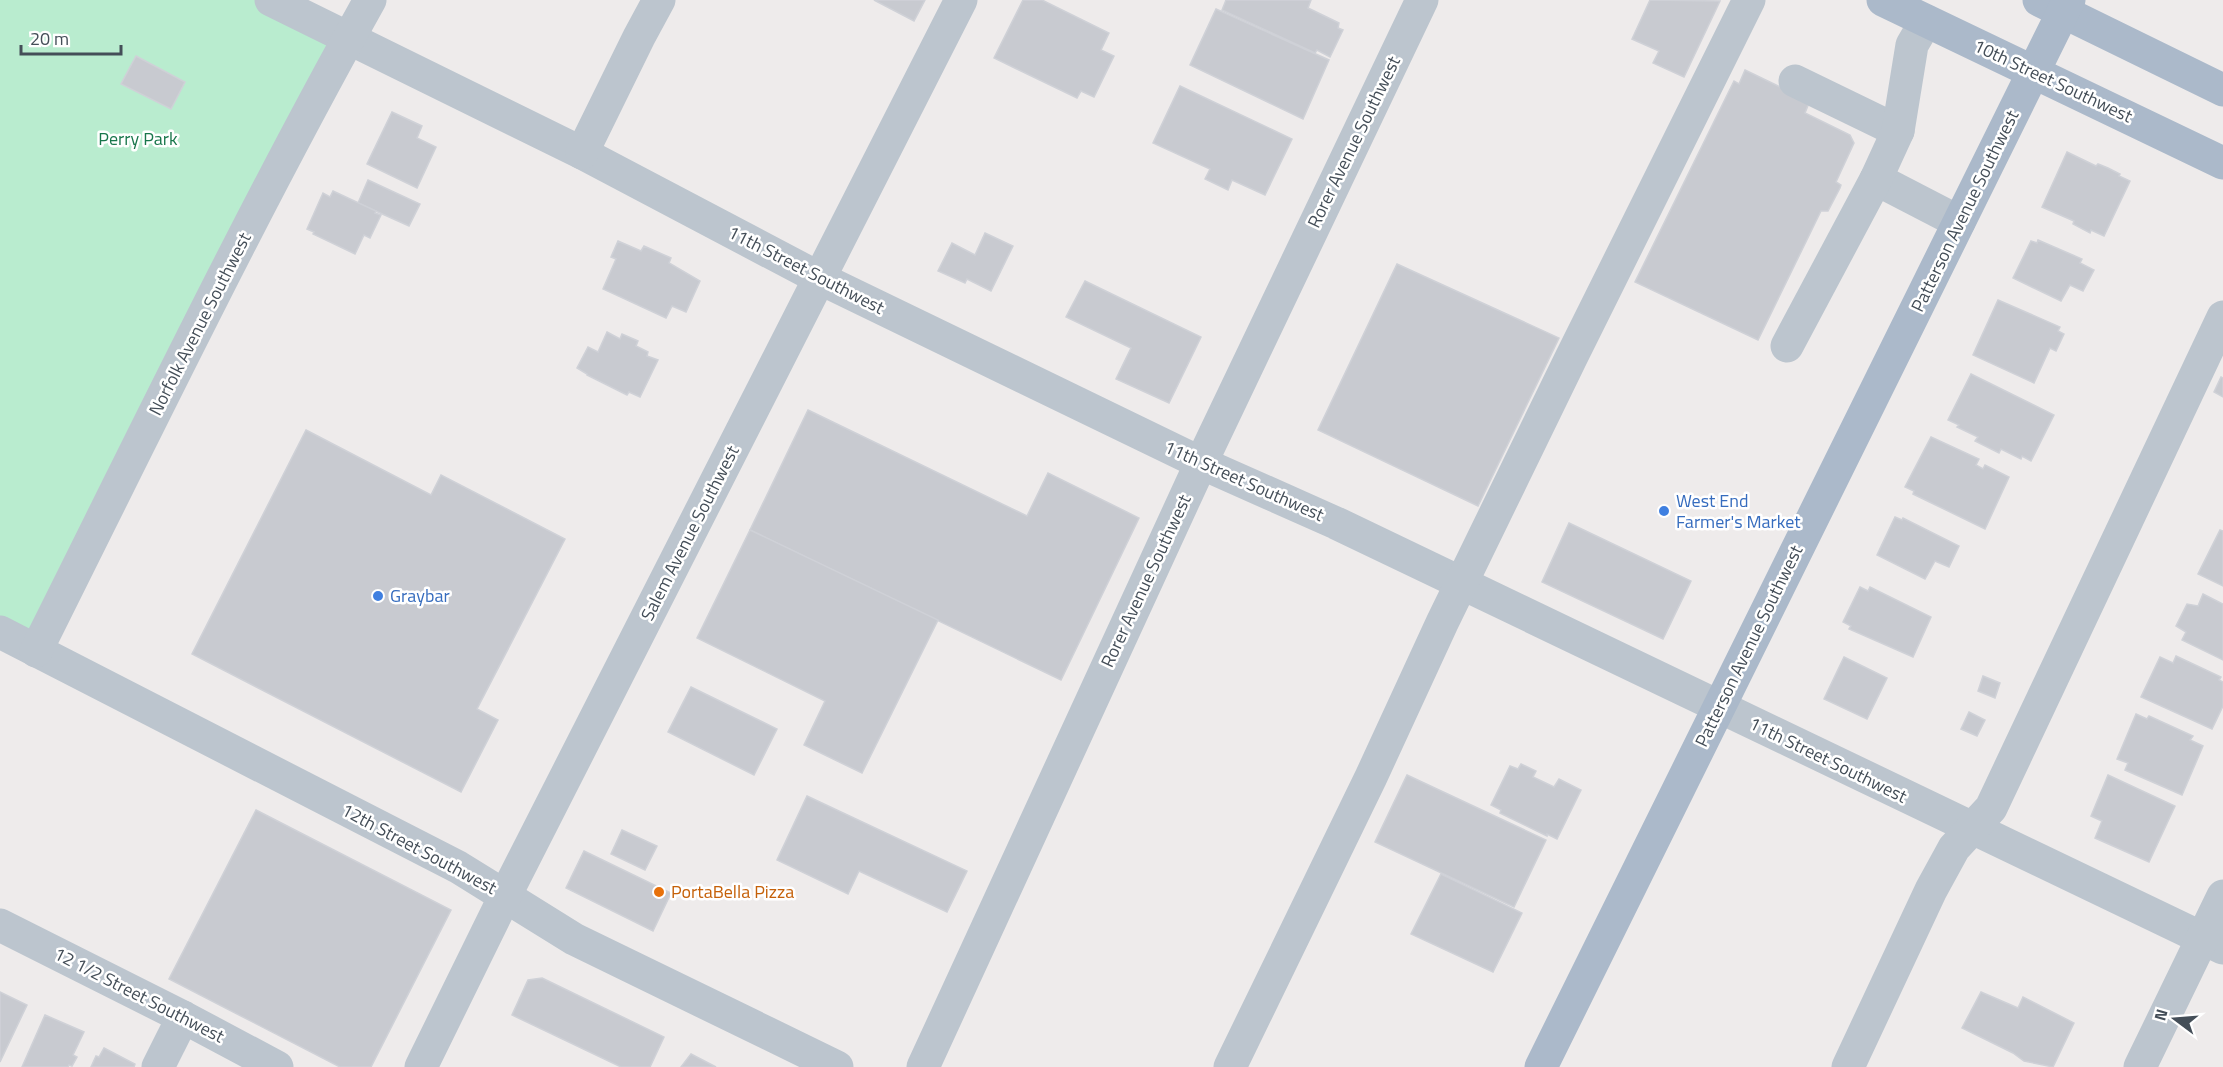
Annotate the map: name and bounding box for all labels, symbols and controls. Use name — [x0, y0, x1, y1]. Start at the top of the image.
scale bar — [21, 18, 122, 56]
text: 20 m — [30, 25, 69, 52]
street label: 10th Street Southwest — [1969, 32, 2138, 130]
street label: Rorer Avenue Southwest — [1300, 51, 1407, 232]
street label: Patterson Avenue Southwest — [1904, 105, 2026, 316]
park label: Perry Park — [98, 125, 178, 152]
street label: 11th Street Southwest — [723, 218, 890, 321]
street label: Norfolk Avenue Southwest — [142, 227, 258, 420]
street label: 11th Street Southwest — [1160, 433, 1329, 528]
street label: Salem Avenue Southwest — [634, 440, 746, 625]
place label: West End Farmer's Market — [1676, 487, 1801, 535]
street label: Rorer Avenue Southwest — [1094, 489, 1198, 672]
marker: West End Farmer's Market — [1657, 504, 1671, 518]
street label: Patterson Avenue Southwest — [1688, 540, 1810, 751]
place label: Graybar — [390, 582, 450, 609]
marker: Graybar — [371, 589, 385, 603]
street label: 11th Street Southwest — [1745, 710, 1912, 810]
street label: 12th Street Southwest — [337, 796, 502, 901]
place label: PortaBella Pizza — [671, 878, 794, 905]
marker: PortaBella Pizza — [652, 885, 666, 899]
street label: 12 1/2 Street Southwest — [49, 940, 230, 1050]
north arrow — [2145, 989, 2205, 1049]
text: N — [2148, 1006, 2174, 1024]

